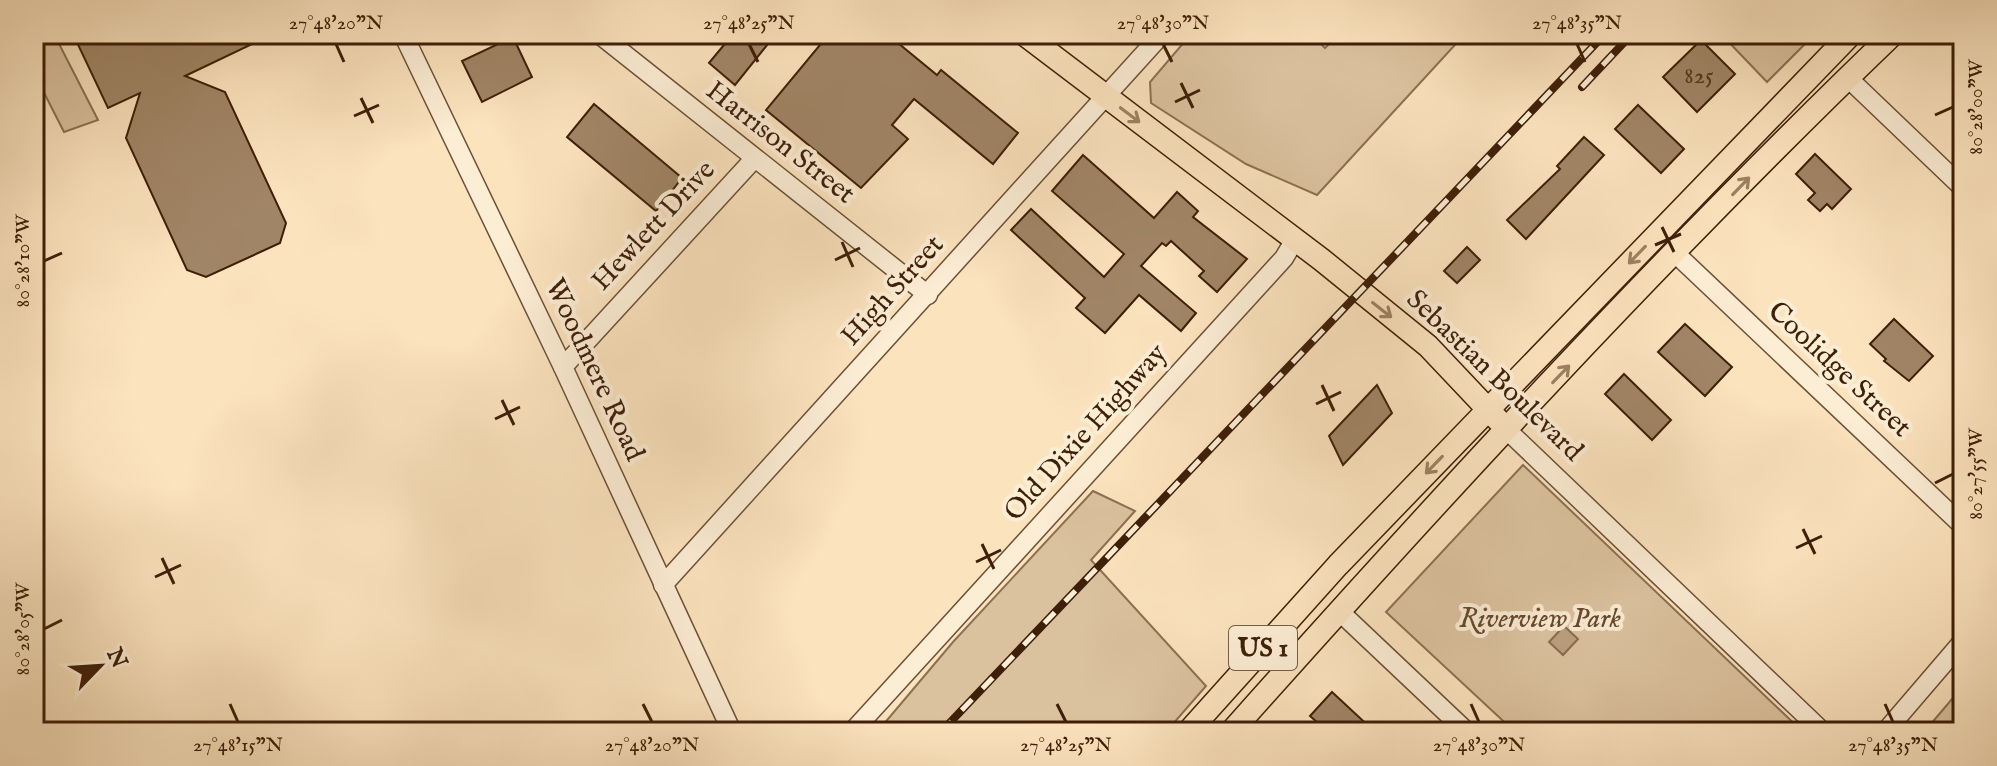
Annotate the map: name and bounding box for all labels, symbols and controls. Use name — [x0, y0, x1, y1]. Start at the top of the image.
text: 27°48'20"N — [289, 11, 383, 36]
text: 27°48'25"N — [703, 11, 795, 36]
text: 27°48'30"N — [1117, 11, 1209, 36]
text: 27°48'35"N — [1532, 11, 1622, 36]
text: 80°28'00"W — [1964, 58, 1989, 155]
house number: 825 — [1684, 61, 1714, 92]
street label: Harrison Street — [698, 74, 862, 212]
one-way arrow — [1119, 107, 1140, 124]
street label: Hewlett Drive — [585, 153, 723, 299]
one-way arrow — [1732, 176, 1751, 196]
text: 80°28'10"W — [11, 214, 36, 307]
street label: High Street — [834, 228, 952, 354]
one-way arrow — [1627, 245, 1646, 265]
street label: Woodmere Road — [536, 273, 652, 467]
street label: Sebastian Boulevard — [1398, 283, 1590, 469]
street label: Coolidge Street — [1760, 295, 1918, 446]
one-way arrow — [1371, 301, 1392, 319]
street label: Old Dixie Highway — [997, 337, 1175, 529]
one-way arrow — [1552, 364, 1570, 384]
text: 80°27'55"W — [1964, 427, 1989, 520]
one-way arrow — [1424, 455, 1443, 475]
text: 80°28'05"W — [11, 582, 36, 675]
park label: Riverview Park — [1459, 602, 1621, 637]
north arrow — [60, 626, 140, 706]
road number: US 1 — [1229, 626, 1297, 670]
text: N — [99, 643, 133, 673]
text: 27°48'15"N — [193, 733, 283, 758]
text: 27°48'20"N — [605, 733, 699, 758]
text: 27°48'25"N — [1020, 733, 1112, 758]
text: 27°48'30"N — [1433, 733, 1525, 758]
text: 27°48'35"N — [1848, 733, 1938, 758]

